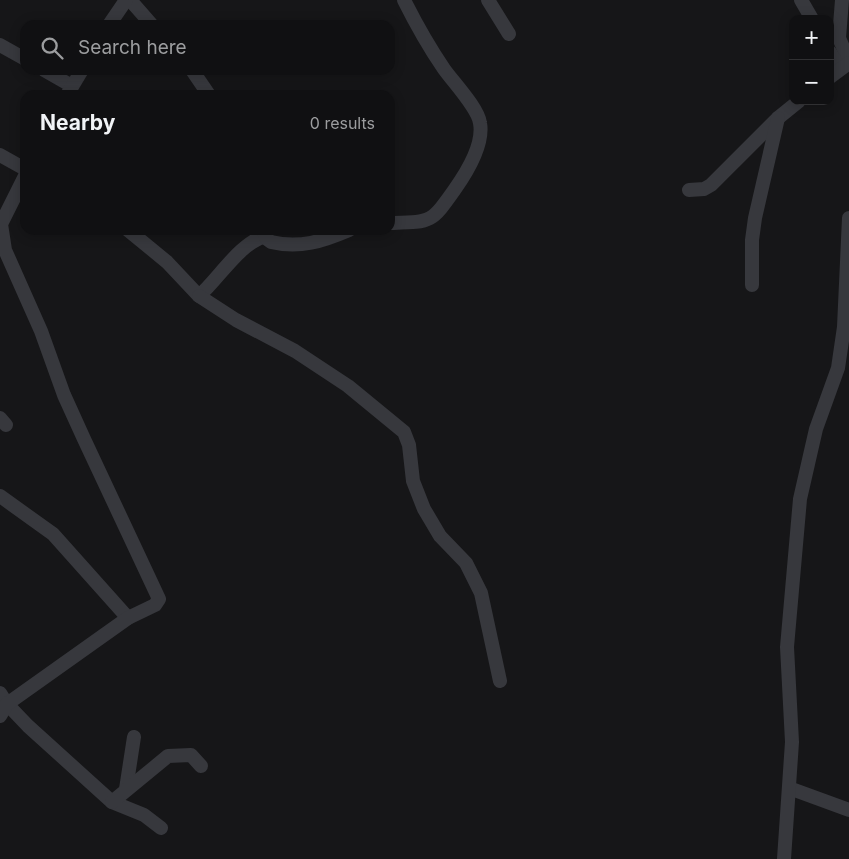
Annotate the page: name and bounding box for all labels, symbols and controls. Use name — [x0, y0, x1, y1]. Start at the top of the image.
map controls — [789, 15, 834, 105]
button: + — [789, 15, 834, 60]
search box — [20, 20, 395, 75]
icon: search — [38, 34, 66, 62]
text: Search here — [78, 36, 187, 59]
button: − — [789, 60, 834, 105]
text: Nearby — [40, 110, 115, 135]
text: 0 results — [310, 113, 375, 133]

